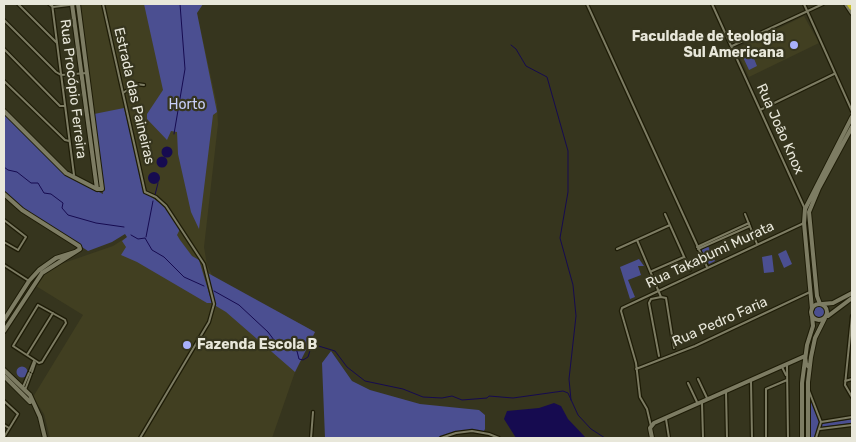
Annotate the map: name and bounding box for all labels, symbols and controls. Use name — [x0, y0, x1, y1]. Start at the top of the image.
street label: Rua Procópio Ferreira — [56, 18, 90, 160]
street label: Estrada das Paineiras — [110, 26, 158, 166]
place label: Faculdade de teologia Sul Americana — [632, 29, 784, 62]
marker: Faculdade de teologia Sul Americana — [788, 39, 800, 51]
street label: Rua João Knox — [753, 81, 807, 177]
park label: Horto — [169, 97, 205, 113]
street label: Rua Takabumi Murata — [643, 218, 777, 292]
street label: Rua Pedro Faria — [670, 293, 770, 351]
place label: Fazenda Escola B — [197, 337, 317, 353]
marker: Fazenda Escola B — [181, 339, 193, 351]

